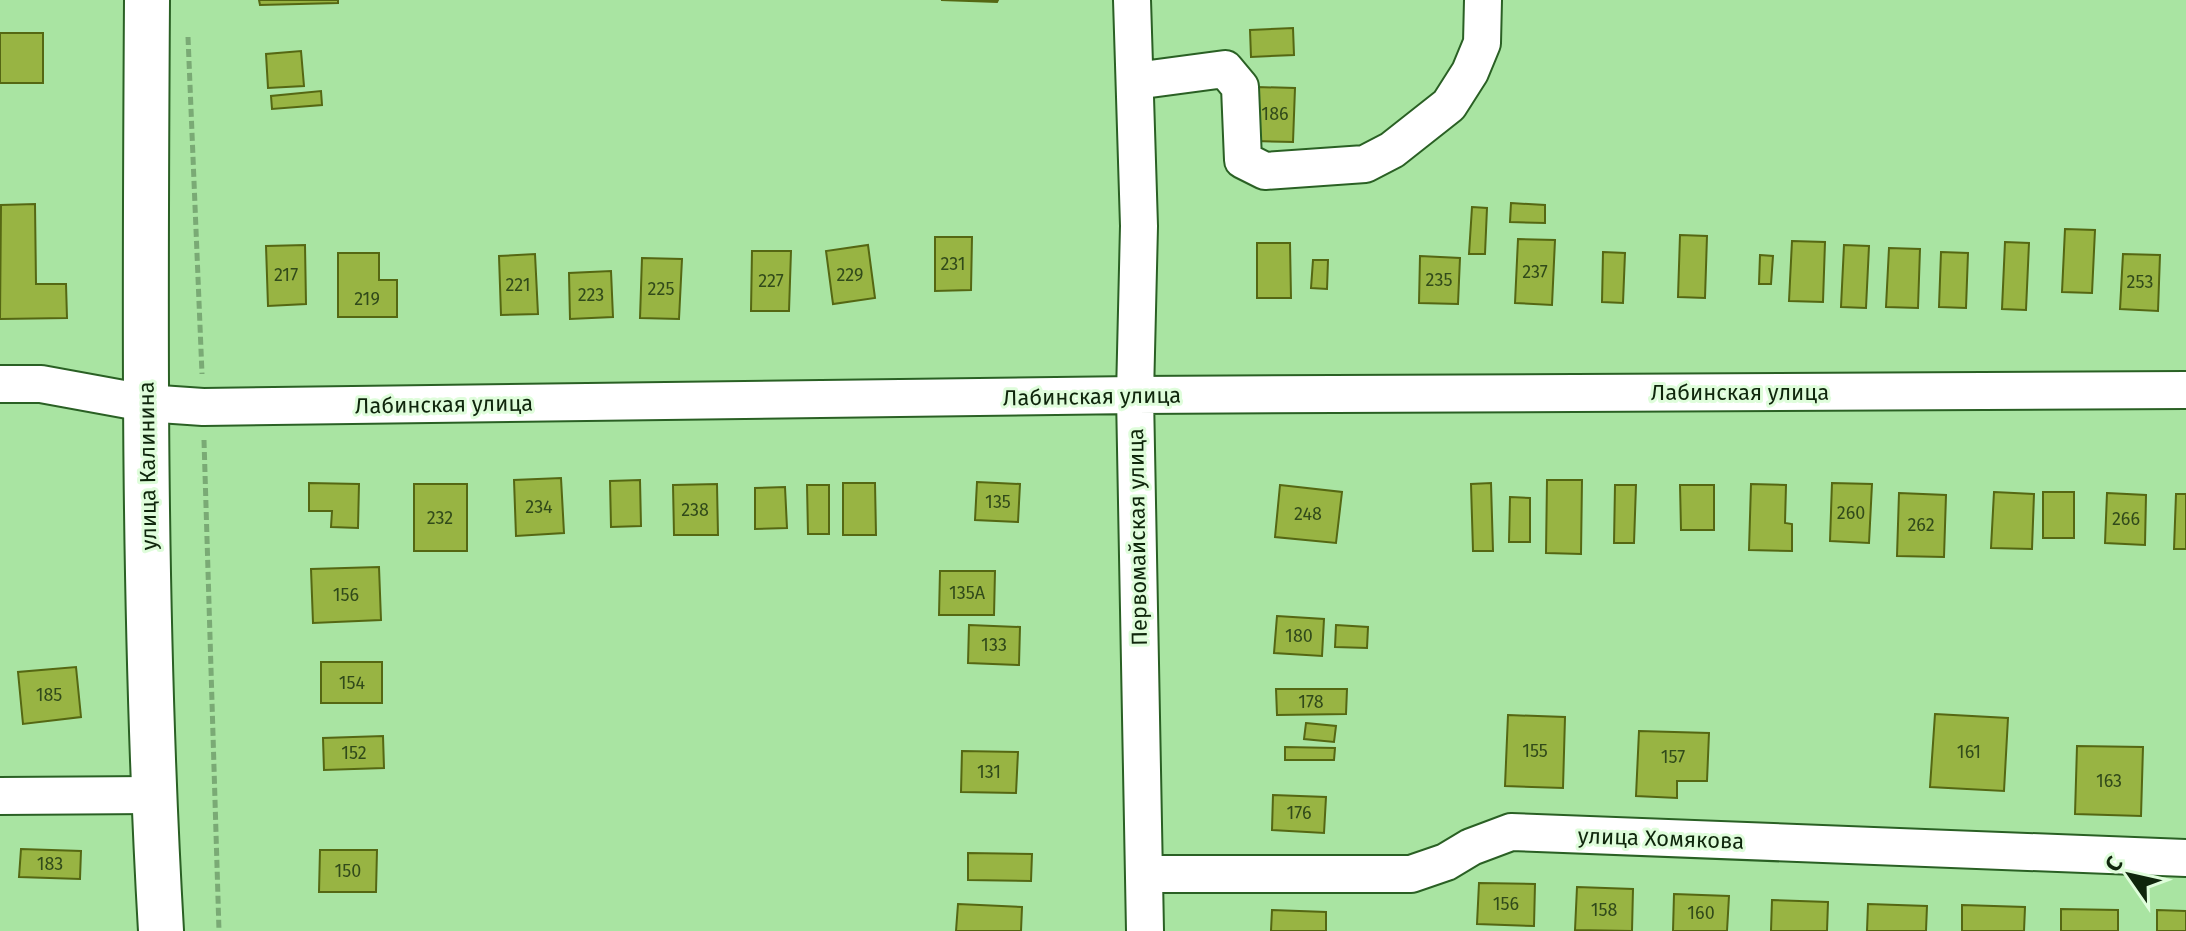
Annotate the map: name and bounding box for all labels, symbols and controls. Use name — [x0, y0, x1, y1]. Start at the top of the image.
house number: 186 — [1261, 103, 1289, 125]
house number: 231 — [940, 253, 966, 275]
house number: 237 — [1522, 261, 1548, 283]
house number: 217 — [274, 264, 298, 286]
house number: 229 — [836, 264, 864, 286]
house number: 235 — [1426, 269, 1452, 291]
house number: 227 — [758, 270, 784, 292]
house number: 253 — [2127, 271, 2153, 293]
house number: 221 — [505, 274, 531, 296]
house number: 225 — [648, 278, 674, 300]
house number: 223 — [578, 284, 604, 306]
house number: 219 — [354, 288, 380, 310]
street label: Лабинская улица — [1651, 379, 1829, 406]
street label: улица Калинина — [133, 381, 162, 551]
street label: Лабинская улица — [1003, 381, 1181, 412]
street label: Лабинская улица — [355, 389, 533, 420]
street label: Первомайская улица — [1122, 428, 1153, 646]
house number: 135 — [985, 491, 1011, 513]
house number: 234 — [525, 496, 553, 518]
house number: 238 — [681, 499, 709, 521]
house number: 260 — [1837, 502, 1865, 524]
house number: 248 — [1294, 503, 1322, 525]
house number: 232 — [427, 507, 453, 529]
house number: 266 — [2112, 508, 2140, 530]
house number: 262 — [1907, 514, 1935, 536]
house number: 135А — [949, 582, 986, 604]
house number: 156 — [333, 584, 359, 606]
house number: 180 — [1285, 625, 1313, 647]
house number: 133 — [981, 634, 1007, 656]
house number: 154 — [339, 672, 366, 694]
house number: 185 — [36, 684, 62, 706]
house number: 178 — [1298, 691, 1324, 713]
house number: 155 — [1522, 740, 1548, 762]
house number: 161 — [1957, 741, 1981, 763]
house number: 152 — [341, 742, 367, 764]
house number: 157 — [1661, 746, 1685, 768]
house number: 131 — [977, 761, 1001, 783]
house number: 163 — [2096, 770, 2122, 792]
house number: 176 — [1287, 802, 1311, 824]
street label: улица Хомякова — [1577, 822, 1745, 855]
north arrow — [2090, 835, 2170, 915]
text: С — [2099, 851, 2129, 877]
house number: 183 — [37, 853, 63, 875]
house number: 150 — [335, 860, 361, 882]
house number: 156 — [1493, 893, 1519, 915]
house number: 158 — [1591, 899, 1617, 921]
house number: 160 — [1687, 902, 1715, 924]

